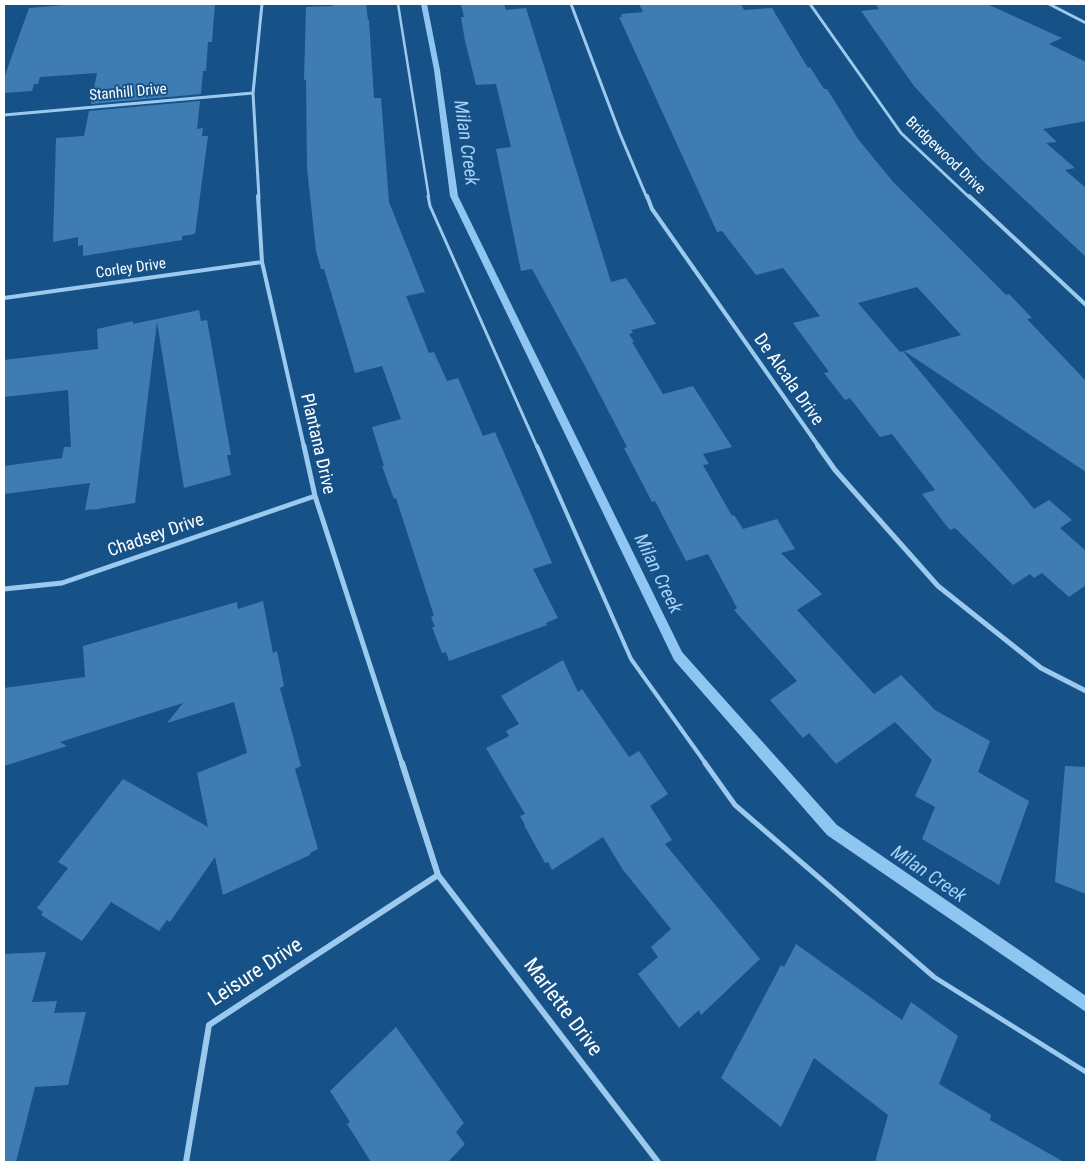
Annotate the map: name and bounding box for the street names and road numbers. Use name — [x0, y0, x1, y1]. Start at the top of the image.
street label: Stanhill Drive — [89, 81, 167, 105]
street label: Bridgewood Drive — [901, 114, 989, 198]
street label: Corley Drive — [95, 255, 167, 283]
street label: De Alcala Drive — [748, 330, 828, 430]
street label: Plantana Drive — [295, 391, 339, 497]
street label: Chadsey Drive — [105, 509, 207, 563]
street label: Leisure Drive — [204, 933, 308, 1013]
street label: Marlette Drive — [517, 954, 607, 1062]

